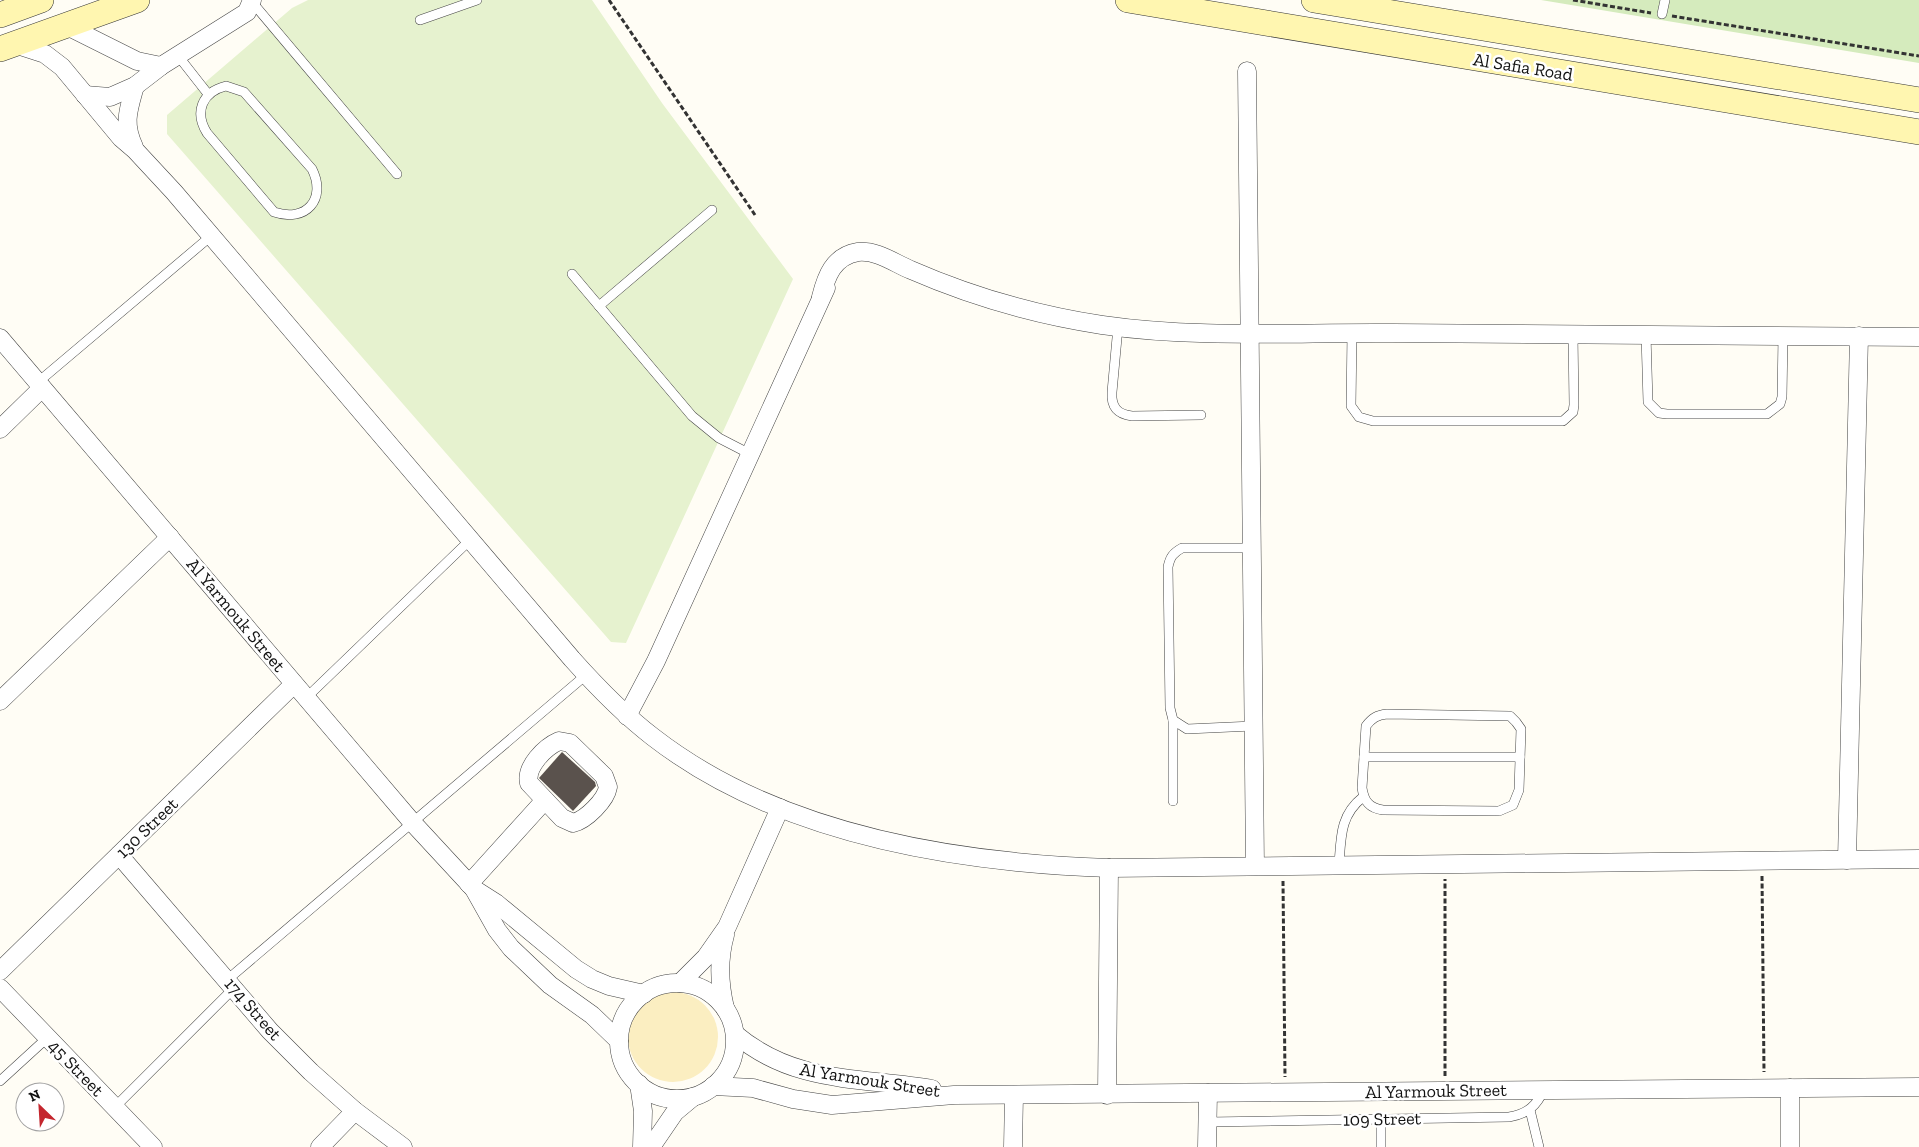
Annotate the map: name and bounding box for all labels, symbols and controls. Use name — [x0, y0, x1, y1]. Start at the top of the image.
street label: Al Safia Road — [1472, 48, 1574, 86]
street label: Al Yarmouk Street — [182, 554, 290, 677]
street label: 130 Street — [111, 793, 183, 863]
street label: 174 Street — [220, 973, 286, 1045]
street label: 45 Street — [44, 1035, 109, 1101]
street label: Al Yarmouk Street — [798, 1058, 942, 1102]
street label: Al Yarmouk Street — [1365, 1079, 1507, 1103]
north arrow — [15, 1082, 65, 1132]
text: N — [26, 1086, 43, 1106]
street label: 109 Street — [1343, 1107, 1422, 1131]

